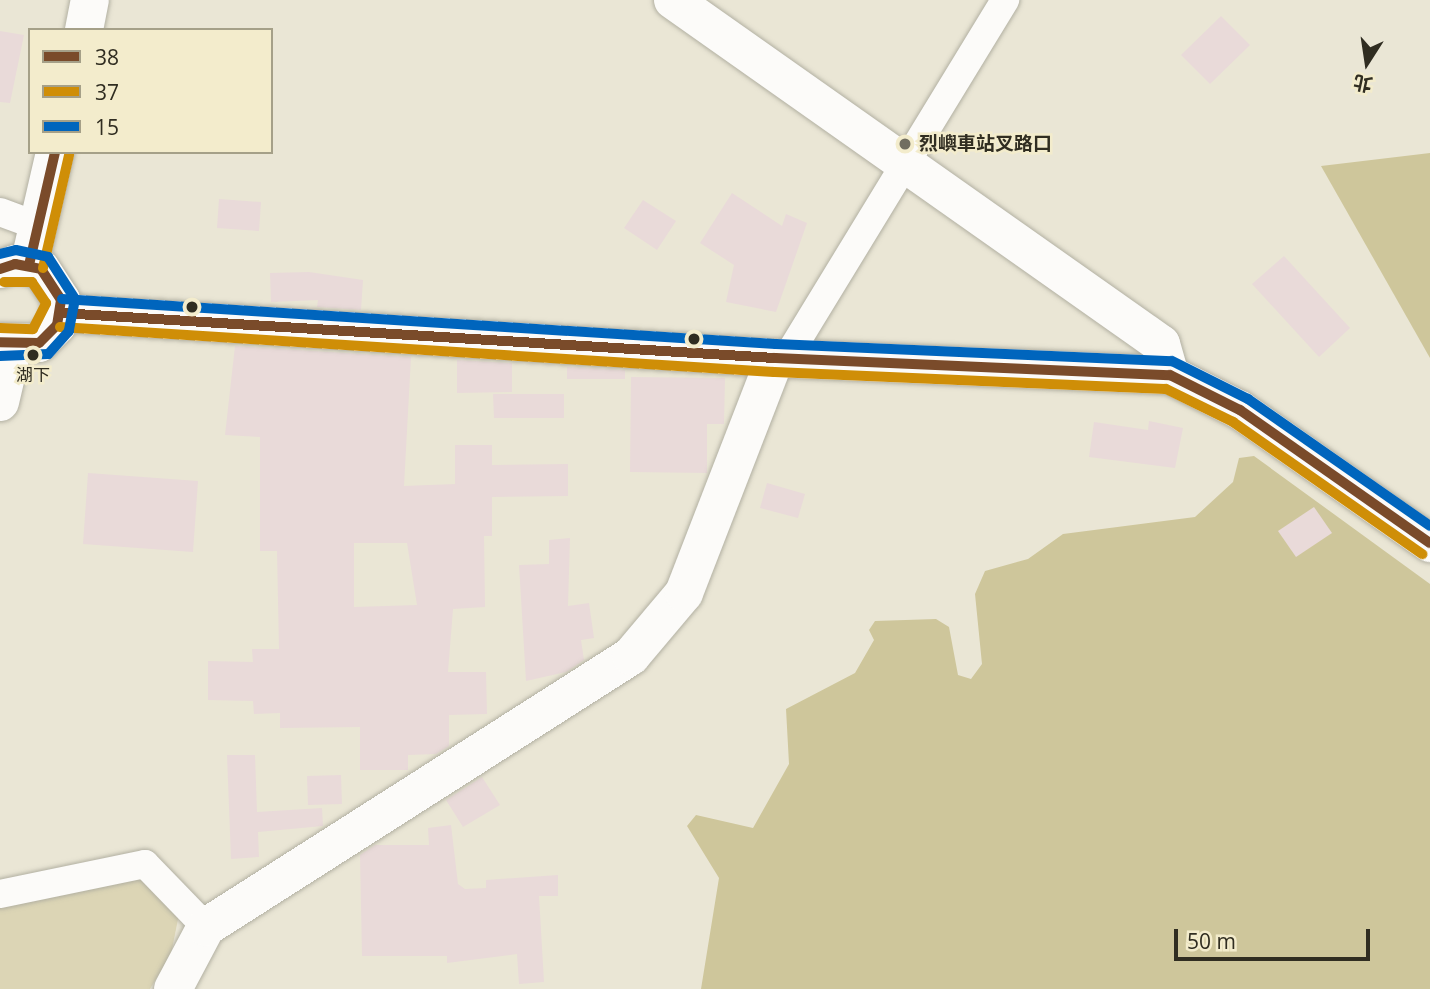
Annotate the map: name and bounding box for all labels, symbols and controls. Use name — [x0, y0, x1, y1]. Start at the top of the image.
legend — [28, 28, 273, 154]
north arrow — [1332, 28, 1402, 98]
text: 38 — [95, 43, 119, 71]
text: 北 — [1351, 69, 1375, 98]
text: 37 — [95, 78, 119, 106]
text: 15 — [95, 113, 119, 141]
place label: 烈嶼車站叉路口 — [919, 133, 1052, 155]
marker: 烈嶼車站叉路口 — [897, 136, 913, 152]
unlabelled marker — [185, 300, 199, 314]
unlabelled marker — [687, 332, 701, 346]
marker: 湖下 — [26, 348, 40, 362]
place label: 湖下 — [16, 365, 50, 385]
scale bar — [1178, 916, 1374, 960]
text: 50 m — [1187, 927, 1236, 955]

